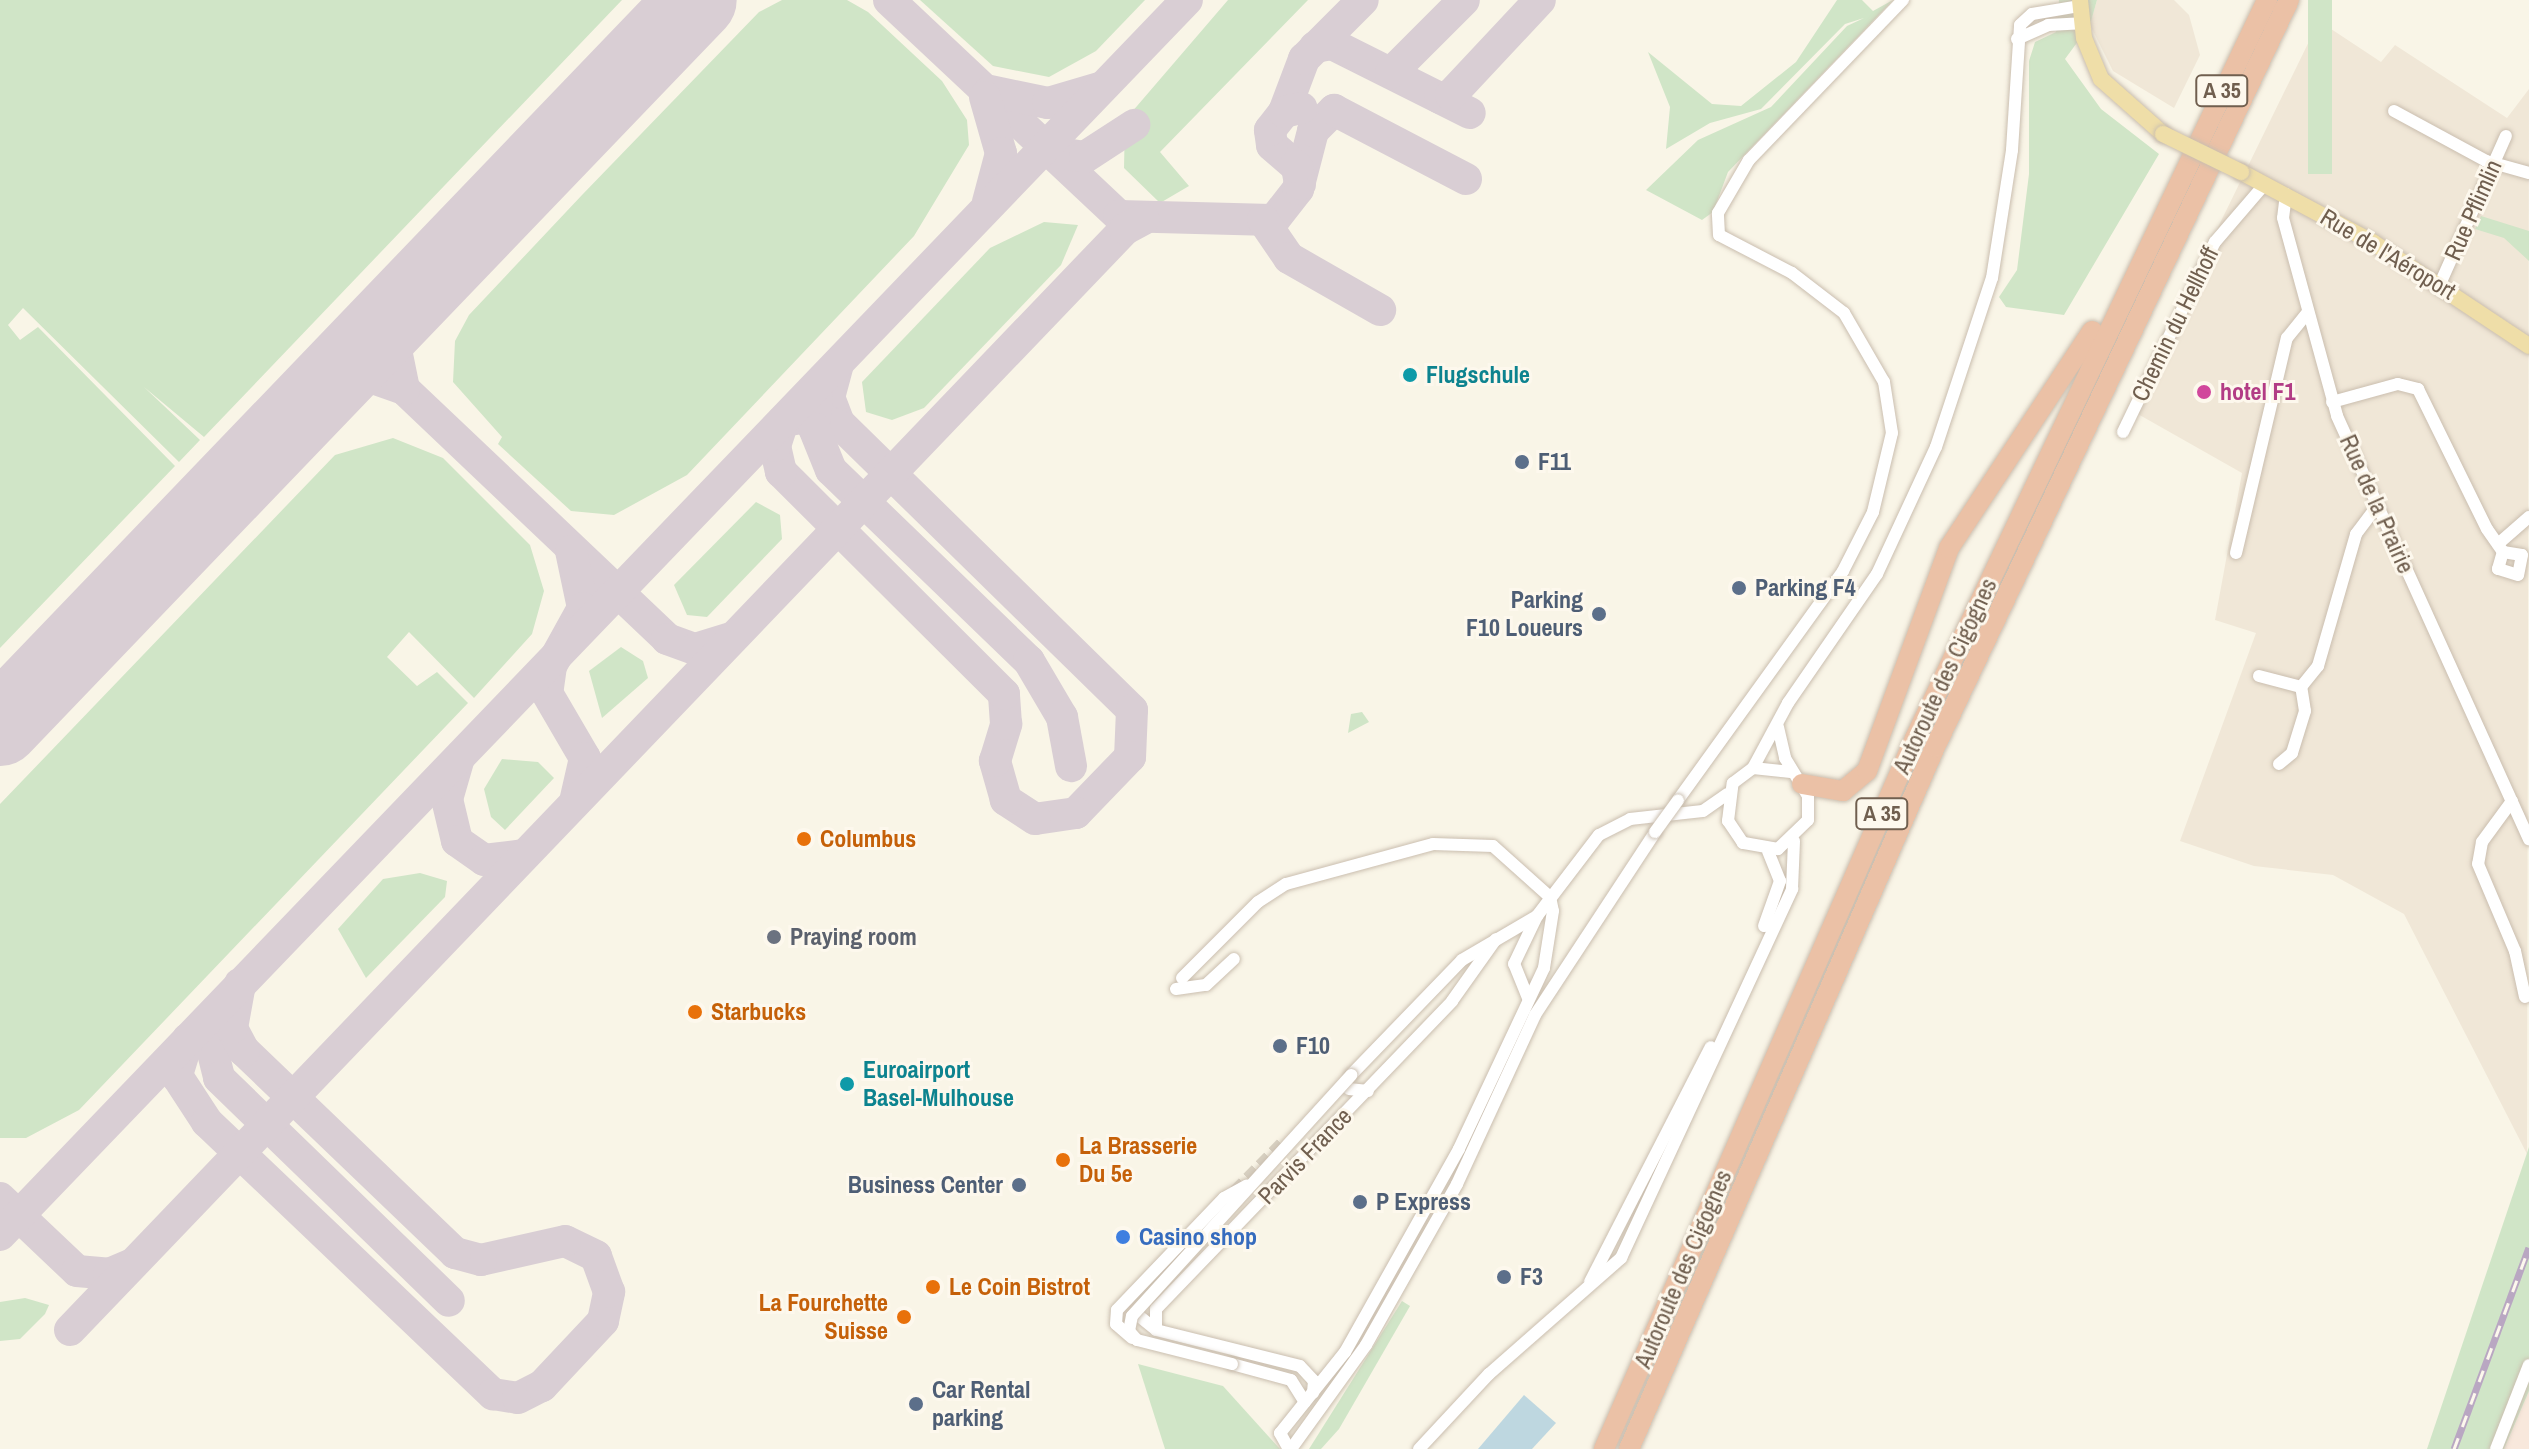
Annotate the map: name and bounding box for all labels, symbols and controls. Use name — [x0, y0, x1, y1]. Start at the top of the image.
road number: A 35 — [2194, 73, 2250, 109]
street label: Rue Pflimlin — [2438, 155, 2508, 265]
street label: Rue de l'Aéroport — [2315, 202, 2461, 306]
street label: Chemin du Hellhoff — [2125, 242, 2225, 406]
place label: Flugschule — [1426, 361, 1530, 389]
marker: Flugschule — [1401, 366, 1419, 384]
place label: hotel F1 — [2220, 378, 2295, 406]
marker: hotel F1 — [2195, 383, 2213, 401]
street label: Rue de la Prairie — [2334, 430, 2420, 578]
place label: F11 — [1538, 448, 1571, 476]
marker: F11 — [1513, 453, 1531, 471]
place label: Parking F4 — [1755, 574, 1856, 602]
street label: Autoroute des Cigognes — [1887, 574, 2003, 778]
marker: Parking F4 — [1730, 579, 1748, 597]
place label: Parking F10 Loueurs — [1466, 586, 1583, 642]
marker: Parking F10 Loueurs — [1590, 605, 1608, 623]
road number: A 35 — [1854, 796, 1910, 832]
place label: Columbus — [820, 825, 916, 853]
marker: Columbus — [795, 830, 813, 848]
place label: Praying room — [790, 923, 917, 951]
marker: Praying room — [765, 928, 783, 946]
place label: Starbucks — [711, 998, 806, 1026]
marker: Starbucks — [686, 1003, 704, 1021]
place label: F10 — [1296, 1032, 1330, 1060]
marker: F10 — [1271, 1037, 1289, 1055]
place label: Euroairport Basel-Mulhouse — [863, 1056, 1014, 1112]
marker: Euroairport Basel-Mulhouse — [838, 1075, 856, 1093]
street label: Parvis France — [1252, 1102, 1358, 1210]
place label: La Brasserie Du 5e — [1079, 1132, 1197, 1188]
marker: La Brasserie Du 5e — [1054, 1151, 1072, 1169]
street label: Autoroute des Cigognes — [1628, 1166, 1738, 1372]
place label: Business Center — [848, 1171, 1003, 1199]
marker: Business Center — [1010, 1176, 1028, 1194]
place label: P Express — [1376, 1188, 1471, 1216]
marker: P Express — [1351, 1193, 1369, 1211]
place label: Casino shop — [1139, 1223, 1257, 1251]
marker: Casino shop — [1114, 1228, 1132, 1246]
place label: F3 — [1520, 1263, 1543, 1291]
marker: F3 — [1495, 1268, 1513, 1286]
place label: Le Coin Bistrot — [949, 1273, 1090, 1301]
marker: Le Coin Bistrot — [924, 1278, 942, 1296]
place label: La Fourchette Suisse — [759, 1289, 888, 1345]
marker: La Fourchette Suisse — [895, 1308, 913, 1326]
place label: Car Rental parking — [932, 1376, 1030, 1432]
marker: Car Rental parking — [907, 1395, 925, 1413]

